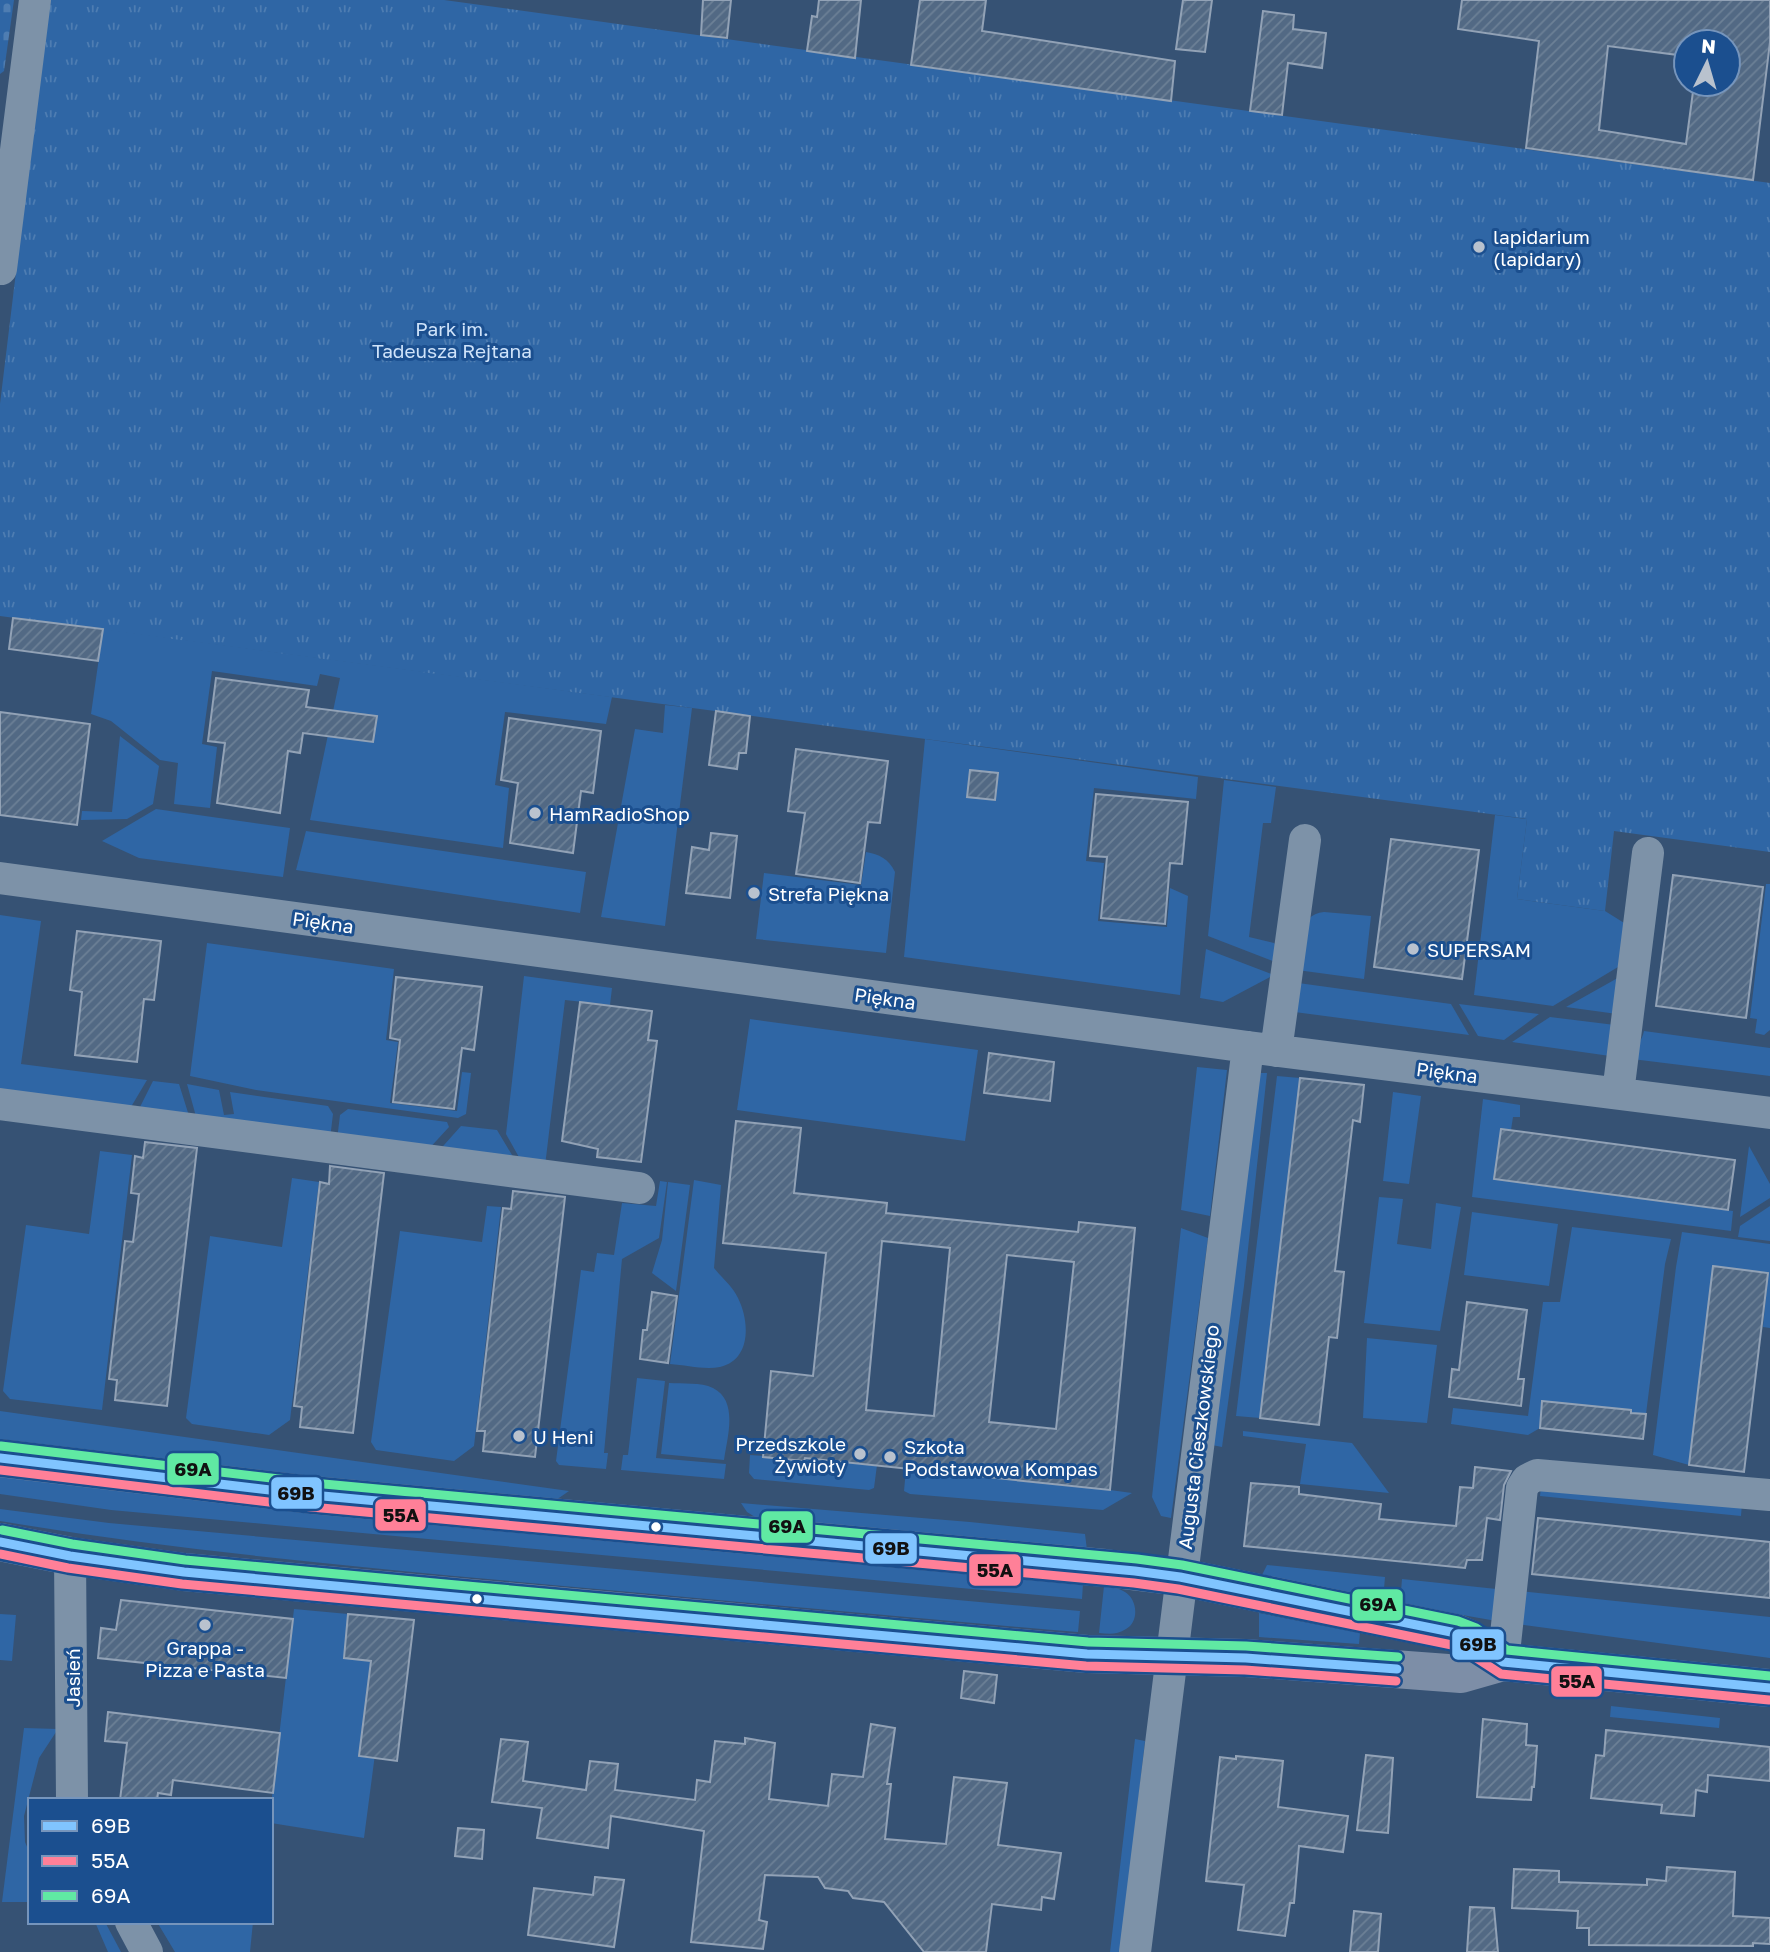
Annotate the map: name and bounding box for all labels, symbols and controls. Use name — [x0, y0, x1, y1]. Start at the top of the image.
north arrow — [1672, 28, 1742, 98]
text: N — [1700, 33, 1717, 58]
place label: lapidarium (lapidary) — [1493, 225, 1590, 270]
marker: lapidarium (lapidary) — [1471, 239, 1487, 255]
park label: Park im. Tadeusza Rejtana — [372, 317, 532, 362]
place label: HamRadioShop — [549, 802, 690, 825]
marker: HamRadioShop — [527, 805, 543, 821]
place label: Strefa Piękna — [768, 882, 889, 905]
marker: Strefa Piękna — [746, 885, 762, 901]
street label: Piękna — [291, 906, 355, 938]
place label: SUPERSAM — [1427, 938, 1531, 961]
marker: SUPERSAM — [1405, 941, 1421, 957]
street label: Piękna — [853, 982, 917, 1014]
street label: Piękna — [1415, 1057, 1479, 1087]
street label: Augusta Cieszkowskiego — [1173, 1323, 1223, 1551]
place label: U Heni — [533, 1425, 594, 1448]
marker: U Heni — [511, 1428, 527, 1444]
place label: Przedszkole Żywioły — [735, 1432, 846, 1477]
place label: Szkoła Podstawowa Kompas — [904, 1435, 1098, 1480]
marker: Przedszkole Żywioły — [852, 1446, 868, 1462]
marker: Szkoła Podstawowa Kompas — [882, 1449, 898, 1465]
line badge: 69A — [166, 1452, 220, 1486]
text: 69A — [174, 1457, 212, 1480]
line badge: 69B — [270, 1476, 323, 1510]
text: 69B — [277, 1481, 315, 1504]
line badge: 55A — [374, 1498, 427, 1532]
text: 55A — [383, 1503, 420, 1526]
line badge: 69A — [760, 1510, 814, 1544]
text: 69A — [768, 1514, 806, 1537]
unlabelled marker — [649, 1520, 663, 1534]
line badge: 69B — [864, 1532, 918, 1565]
text: 69B — [872, 1536, 910, 1559]
line badge: 55A — [968, 1553, 1022, 1587]
text: 55A — [977, 1558, 1014, 1581]
line badge: 69A — [1351, 1588, 1404, 1622]
unlabelled marker — [470, 1592, 484, 1606]
text: 69A — [1359, 1592, 1397, 1615]
marker: Grappa - Pizza e Pasta — [197, 1617, 213, 1633]
line badge: 69B — [1451, 1628, 1505, 1661]
text: 69B — [1459, 1632, 1497, 1655]
place label: Grappa - Pizza e Pasta — [145, 1636, 265, 1681]
street label: Jasień — [61, 1648, 84, 1708]
line badge: 55A — [1550, 1665, 1603, 1698]
text: 55A — [1559, 1669, 1596, 1692]
legend — [28, 1798, 273, 1924]
text: 69B — [91, 1812, 130, 1838]
text: 55A — [91, 1847, 129, 1873]
text: 69A — [91, 1882, 130, 1908]

